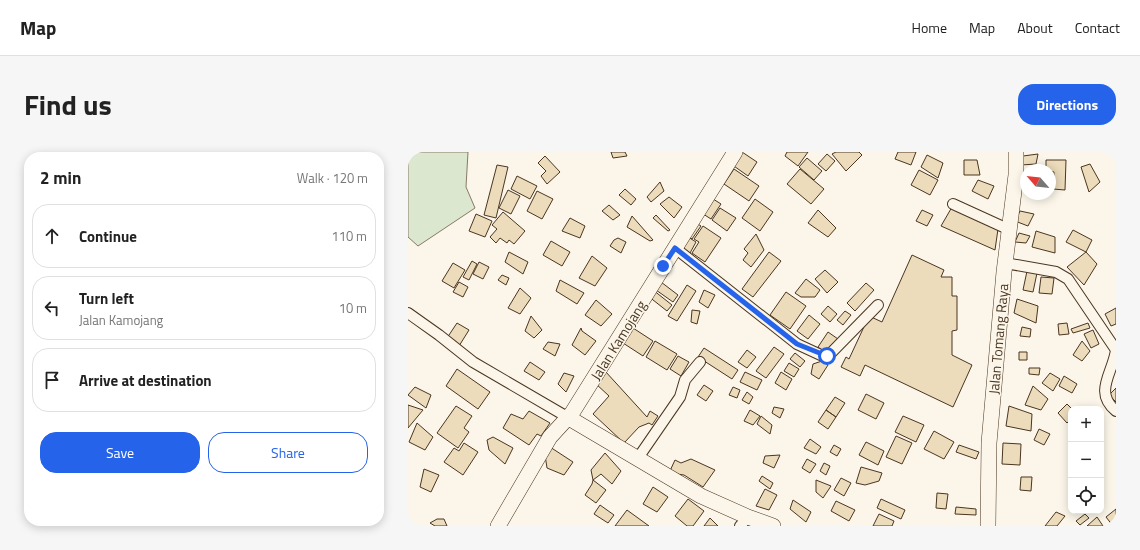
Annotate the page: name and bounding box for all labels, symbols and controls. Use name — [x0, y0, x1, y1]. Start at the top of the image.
text: Map — [20, 13, 56, 42]
text: Home — [912, 17, 947, 38]
text: Map — [969, 17, 995, 38]
text: About — [1017, 17, 1053, 38]
text: Contact — [1075, 17, 1120, 38]
text: Find us — [24, 83, 112, 126]
button: Directions — [1018, 84, 1116, 125]
north arrow — [1020, 164, 1056, 200]
text: 2 min — [40, 165, 81, 191]
text: Walk · 120 m — [297, 168, 368, 188]
icon: ahead — [41, 225, 63, 247]
text: Continue — [79, 225, 137, 248]
text: 110 m — [331, 226, 367, 246]
route end — [654, 257, 672, 275]
street label: Jalan Tomang Raya — [983, 283, 1013, 395]
text: Turn left — [79, 287, 134, 310]
street label: Jalan Kamojang — [585, 296, 651, 384]
icon: left — [41, 297, 63, 319]
text: 10 m — [339, 298, 367, 318]
text: Jalan Kamojang — [79, 310, 163, 330]
route start — [818, 347, 836, 365]
icon: arrive — [41, 369, 63, 391]
text: Arrive at destination — [79, 369, 212, 392]
map controls — [1068, 406, 1104, 514]
button: + — [1068, 406, 1104, 442]
button: Save — [40, 432, 200, 473]
button: Share — [208, 432, 368, 473]
button: − — [1068, 442, 1104, 478]
button: locate — [1068, 478, 1104, 514]

